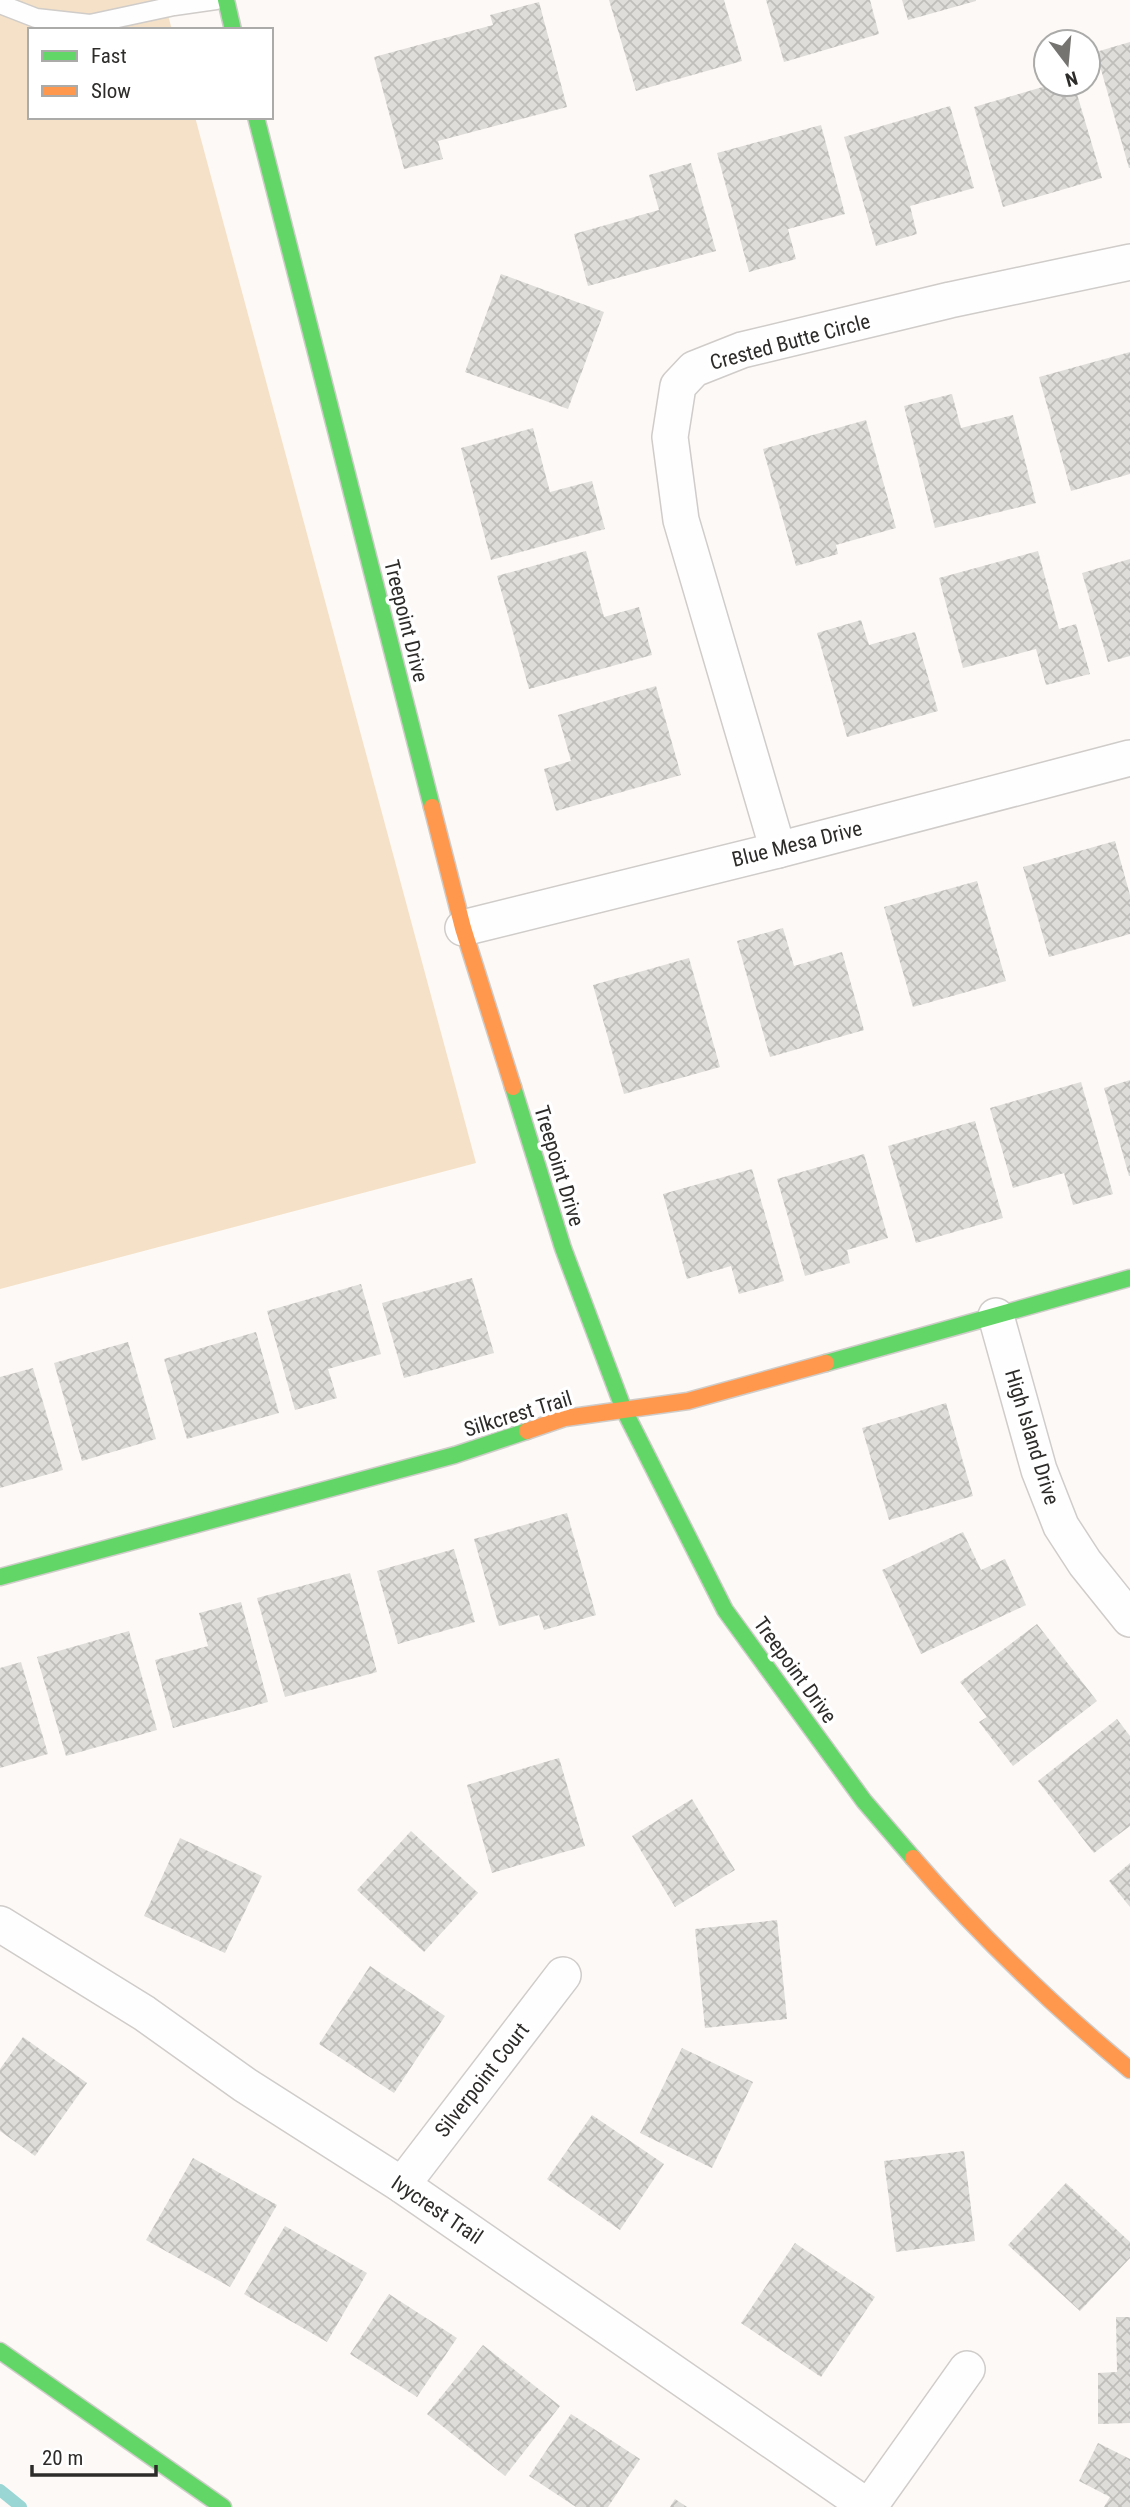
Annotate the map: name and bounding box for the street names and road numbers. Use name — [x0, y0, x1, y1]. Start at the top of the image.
street label: Crested Butte Circle — [707, 309, 873, 375]
street label: Treepoint Drive — [379, 558, 433, 685]
street label: Blue Mesa Drive — [729, 816, 865, 872]
street label: Treepoint Drive — [529, 1103, 589, 1229]
street label: High Island Drive — [1000, 1366, 1064, 1508]
street label: Silkcrest Trail — [461, 1386, 575, 1442]
street label: Treepoint Drive — [749, 1612, 841, 1728]
street label: Silverpoint Court — [430, 2018, 534, 2142]
street label: Ivycrest Trail — [387, 2171, 487, 2249]

